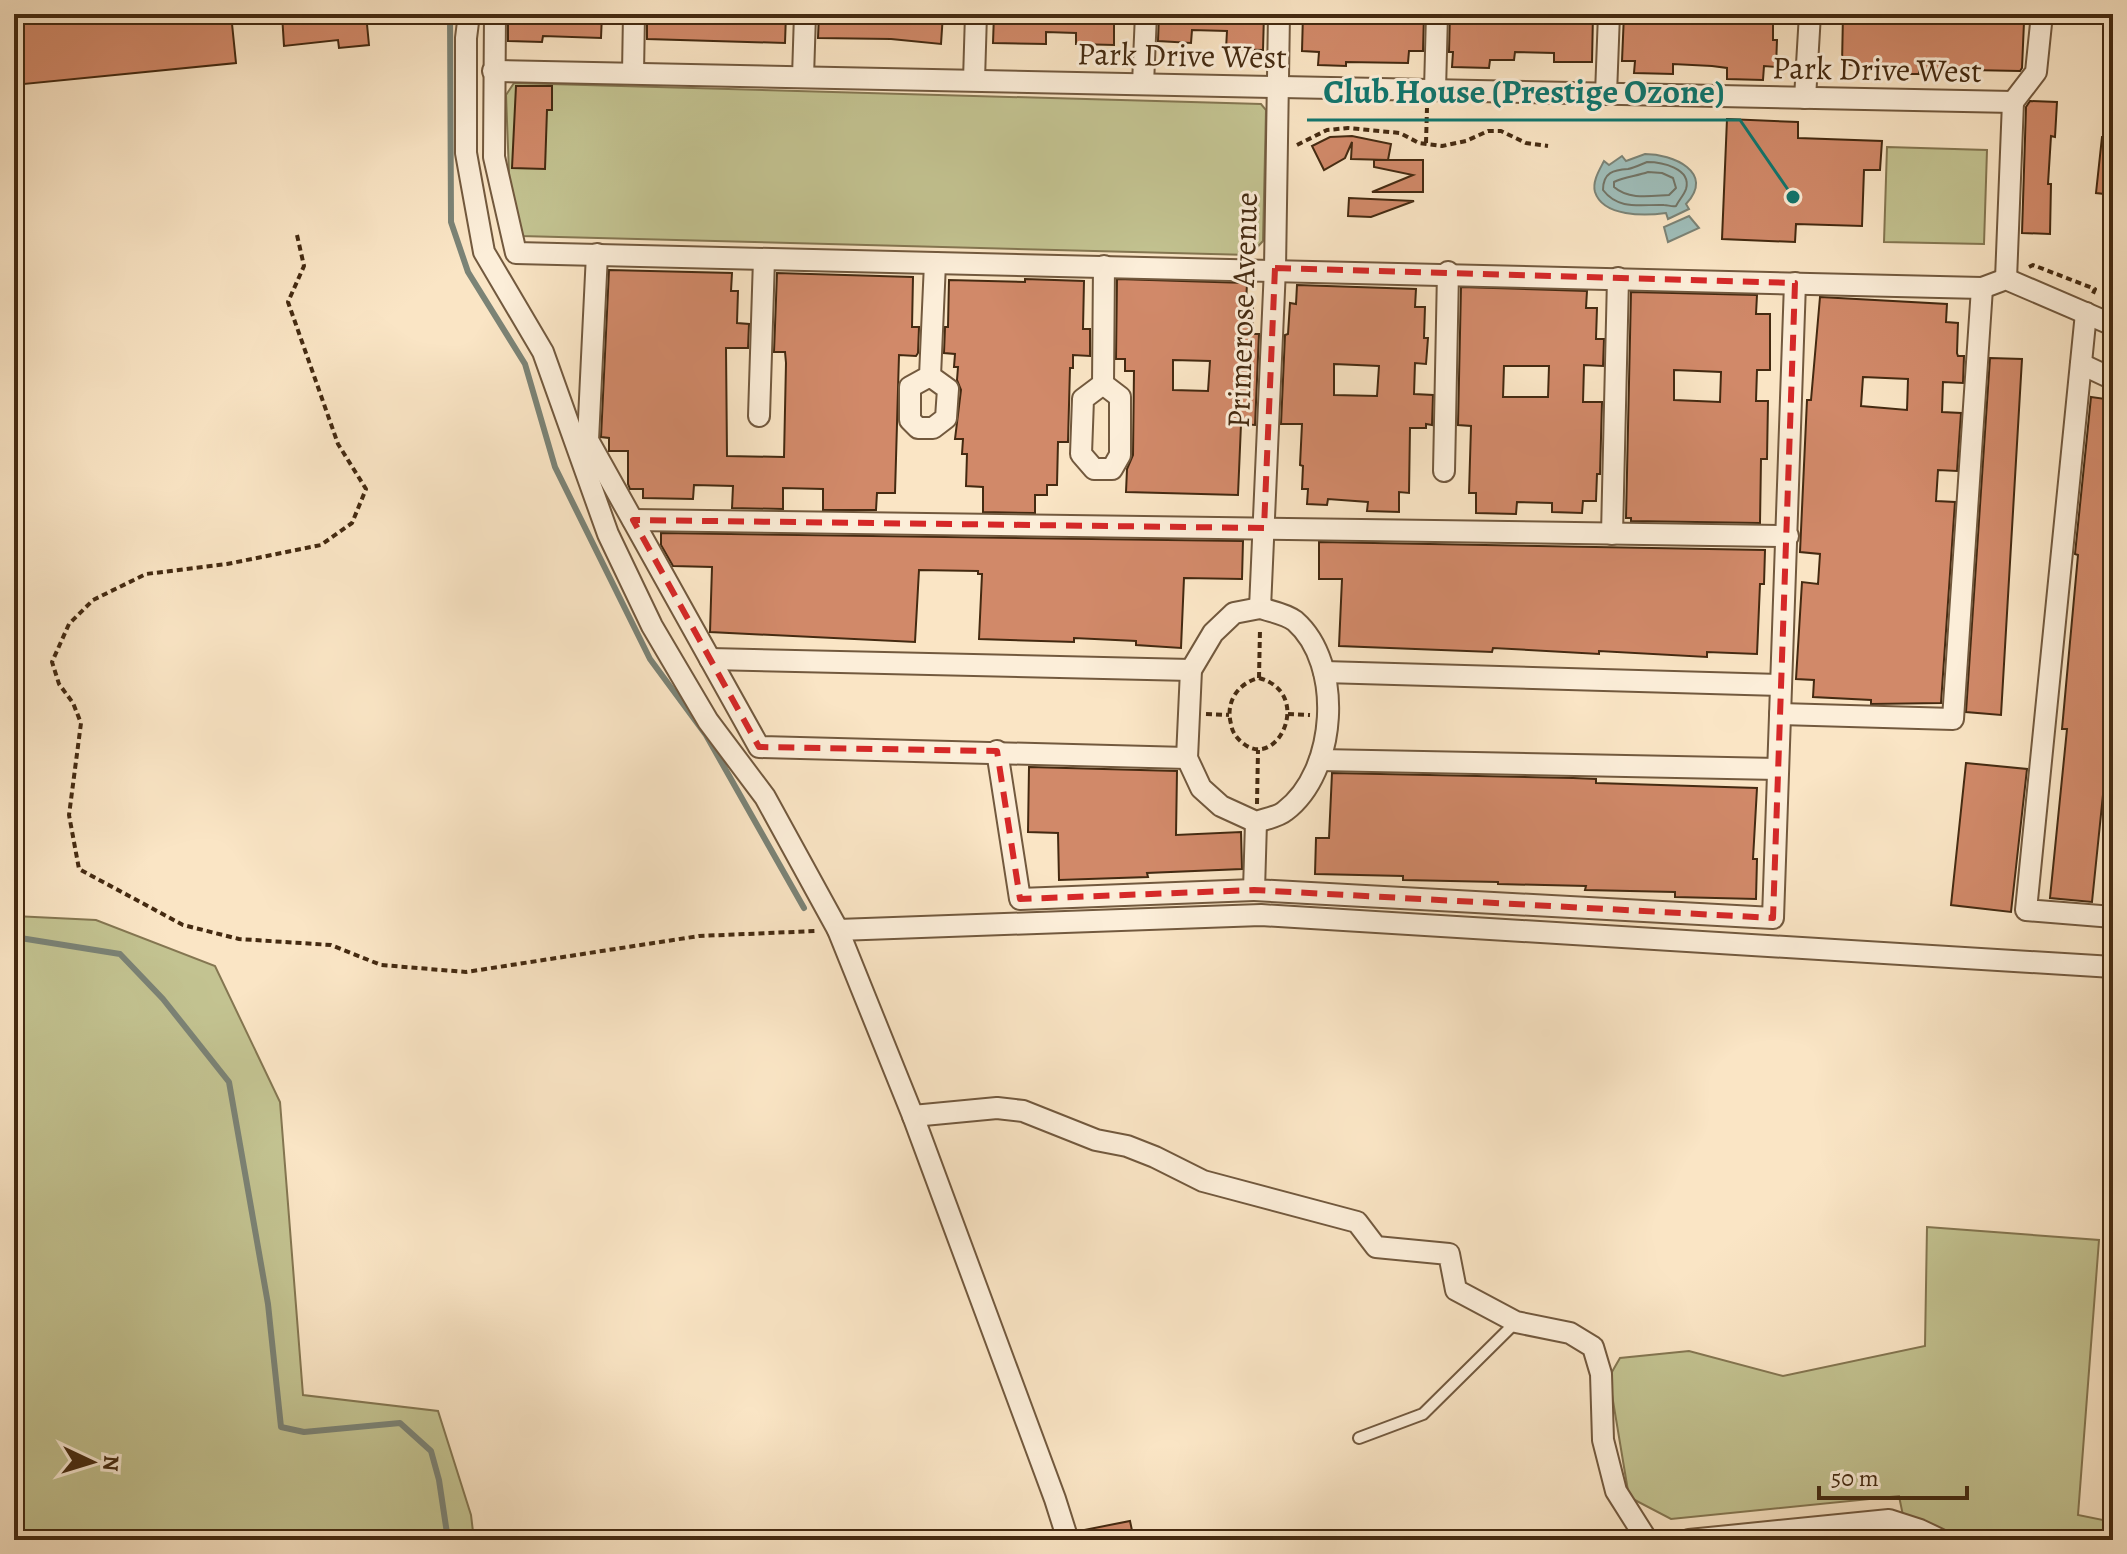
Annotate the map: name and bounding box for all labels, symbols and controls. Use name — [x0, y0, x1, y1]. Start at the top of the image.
street label: Park Drive West — [1077, 31, 1287, 79]
street label: Park Drive West — [1772, 45, 1982, 93]
callout: Club House (Prestige Ozone) — [1307, 62, 1740, 120]
text: Club House (Prestige Ozone) — [1323, 68, 1725, 115]
street label: Primerose Avenue — [1216, 191, 1268, 429]
north arrow — [52, 1422, 132, 1502]
scale bar — [1819, 1450, 1967, 1500]
text: N — [95, 1454, 126, 1472]
text: 50 m — [1831, 1462, 1879, 1494]

